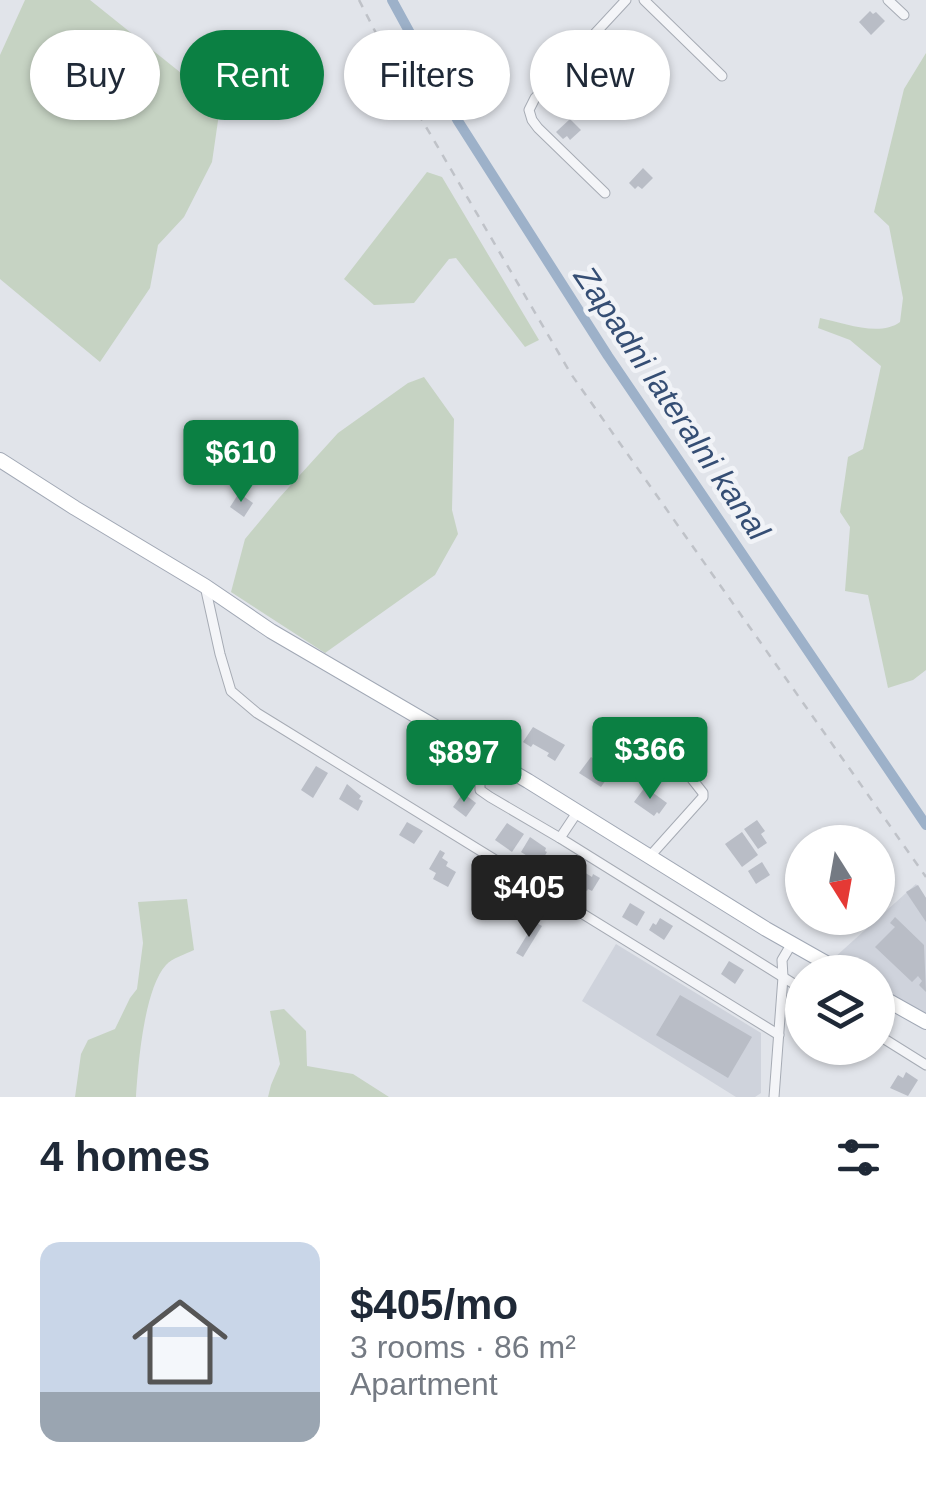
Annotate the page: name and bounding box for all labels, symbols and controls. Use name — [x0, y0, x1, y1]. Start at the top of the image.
chip: Buy — [30, 30, 160, 120]
chip: Rent — [180, 30, 324, 120]
chip: Filters — [344, 30, 510, 120]
chip: New — [530, 30, 670, 120]
water label: Zapadni lateralni kanal — [566, 259, 777, 547]
pin: $610 — [182, 420, 300, 505]
text: $610 — [205, 434, 277, 470]
pin: $366 — [591, 717, 709, 802]
pin: $897 — [405, 720, 523, 805]
text: $366 — [614, 731, 686, 767]
text: $897 — [428, 734, 500, 770]
north arrow — [785, 825, 895, 935]
map controls — [785, 825, 895, 1065]
pin: $405 — [470, 855, 588, 940]
text: $405 — [493, 869, 565, 905]
button: layers — [785, 955, 895, 1065]
icon: filters — [831, 1130, 886, 1185]
text: 4 homes — [40, 1133, 210, 1180]
text: $405/mo — [350, 1281, 518, 1328]
icon: home — [120, 1282, 240, 1402]
text: 3 rooms · 86 m² — [350, 1329, 576, 1365]
text: Apartment — [350, 1366, 498, 1402]

